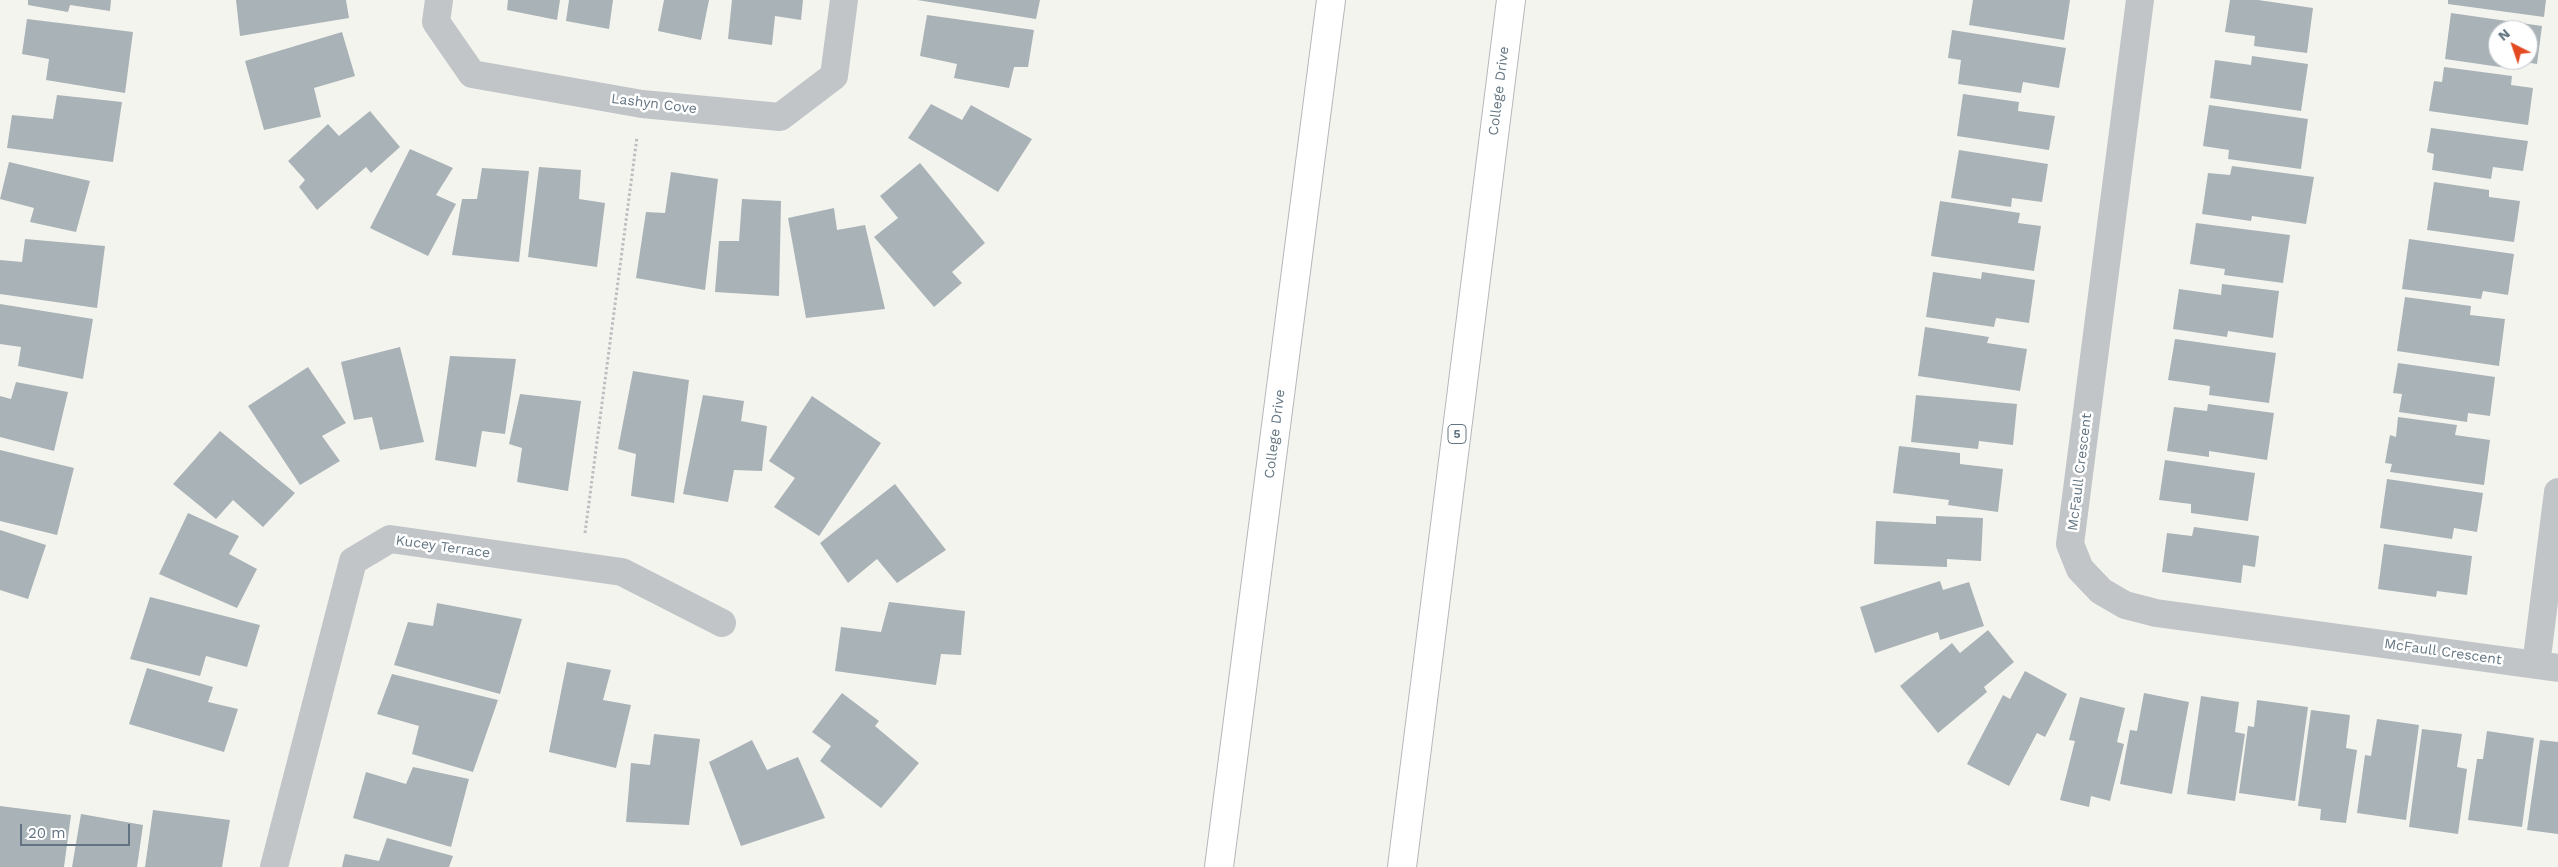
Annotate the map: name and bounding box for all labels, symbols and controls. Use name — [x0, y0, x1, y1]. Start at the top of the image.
north arrow — [2488, 20, 2538, 70]
text: N — [2495, 25, 2513, 44]
street label: College Drive — [1485, 45, 1513, 137]
street label: Lashyn Cove — [610, 90, 698, 118]
street label: College Drive — [1261, 388, 1289, 480]
street label: McFaull Crescent — [2064, 412, 2096, 532]
road number: 5 — [1448, 424, 1466, 444]
street label: Kucey Terrace — [395, 532, 491, 562]
street label: McFaull Crescent — [2383, 635, 2503, 669]
scale bar — [22, 814, 132, 846]
text: 20 m — [28, 824, 66, 842]

